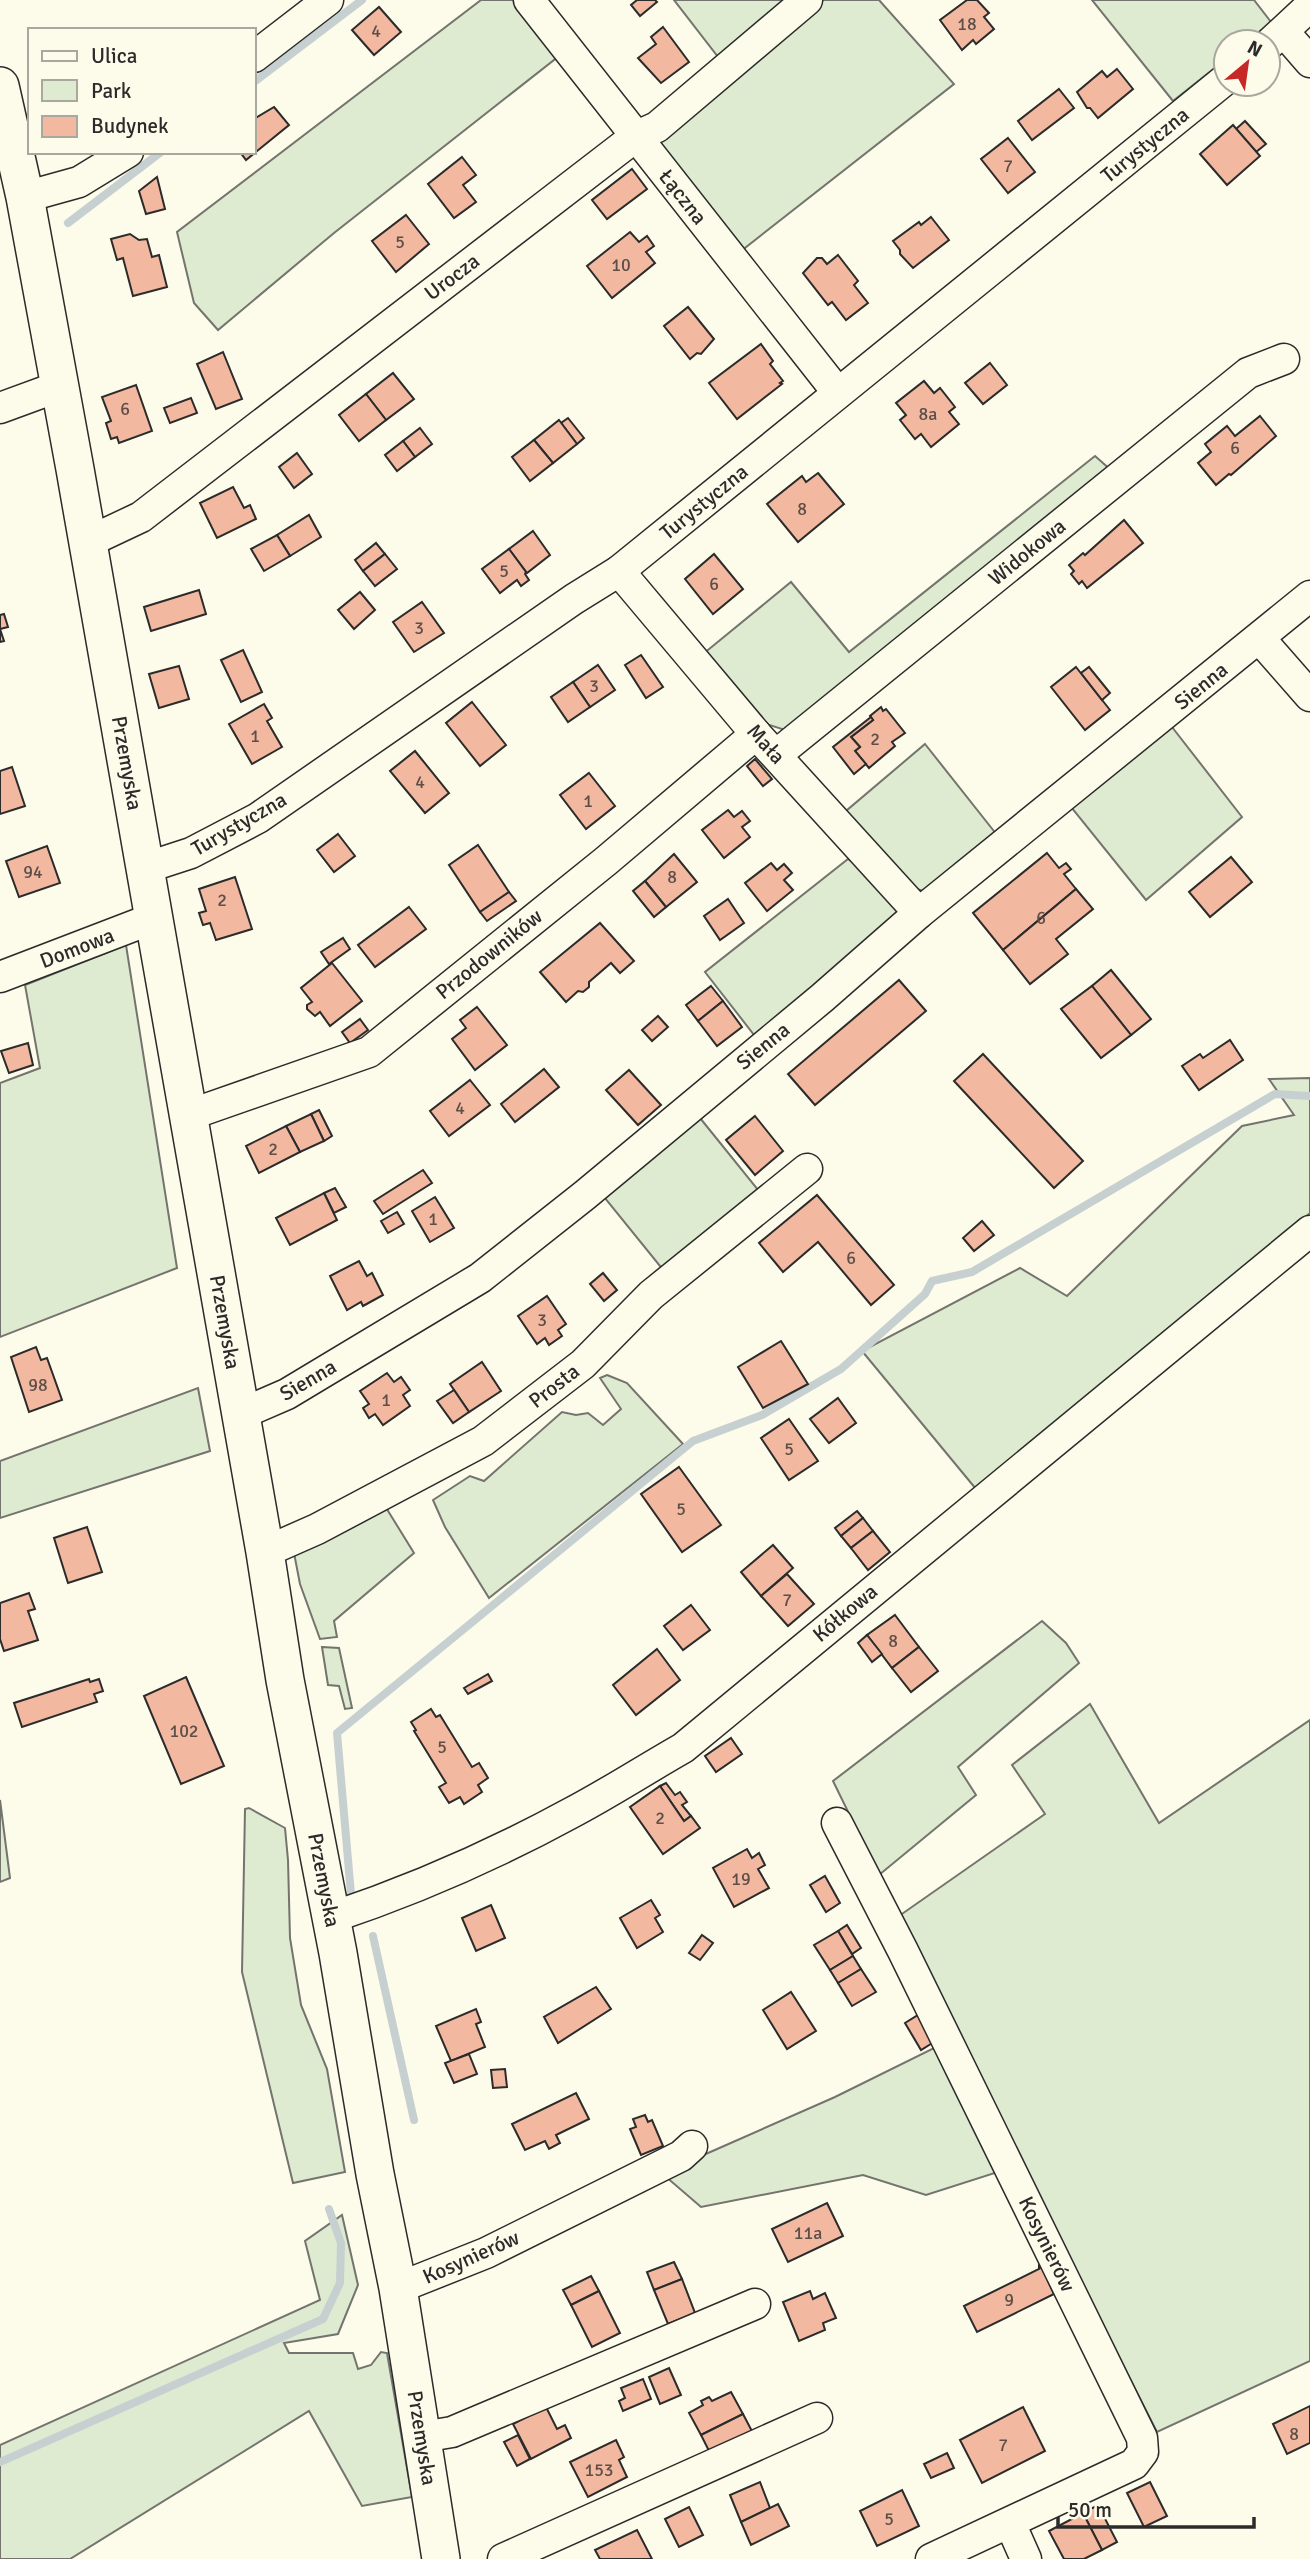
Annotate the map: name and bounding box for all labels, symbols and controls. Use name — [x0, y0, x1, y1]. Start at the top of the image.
house number: 18 — [957, 13, 977, 35]
house number: 4 — [371, 20, 381, 42]
legend — [28, 28, 256, 154]
north arrow — [1212, 28, 1282, 98]
text: N — [1243, 35, 1266, 63]
text: Ulica — [91, 43, 137, 69]
text: Park — [91, 78, 132, 104]
street label: Turystyczna — [1096, 102, 1194, 188]
text: Budynek — [91, 113, 169, 139]
house number: 7 — [1003, 155, 1013, 177]
street label: Łączna — [653, 164, 713, 230]
house number: 5 — [395, 231, 405, 253]
street label: Urocza — [419, 248, 485, 306]
house number: 10 — [611, 254, 631, 276]
house number: 6 — [120, 398, 130, 420]
house number: 8a — [919, 403, 937, 425]
house number: 6 — [1230, 437, 1240, 459]
street label: Turystyczna — [655, 459, 753, 545]
house number: 8 — [797, 498, 807, 520]
street label: Widokowa — [983, 513, 1071, 591]
house number: 5 — [499, 560, 509, 582]
house number: 6 — [709, 573, 719, 595]
house number: 3 — [414, 617, 424, 639]
street label: Sienna — [1169, 657, 1233, 715]
house number: 3 — [589, 675, 599, 697]
street label: Przemyska — [106, 714, 148, 812]
street label: Mała — [741, 718, 791, 770]
house number: 1 — [250, 725, 260, 747]
house number: 2 — [870, 728, 880, 750]
house number: 4 — [415, 771, 425, 793]
street label: Turystyczna — [187, 786, 291, 862]
house number: 1 — [583, 790, 593, 812]
house number: 94 — [23, 861, 43, 883]
house number: 8 — [667, 866, 677, 888]
house number: 2 — [217, 889, 227, 911]
street label: Przodowników — [430, 903, 548, 1005]
house number: 6 — [1036, 907, 1046, 929]
street label: Domowa — [36, 922, 118, 974]
street label: Sienna — [731, 1017, 795, 1075]
house number: 4 — [455, 1097, 465, 1119]
house number: 2 — [268, 1138, 278, 1160]
house number: 1 — [428, 1208, 438, 1230]
house number: 6 — [846, 1247, 856, 1269]
street label: Przemyska — [204, 1273, 246, 1371]
house number: 3 — [537, 1309, 547, 1331]
street label: Sienna — [275, 1353, 341, 1407]
street label: Prosta — [524, 1358, 584, 1414]
house number: 98 — [28, 1374, 48, 1396]
house number: 1 — [381, 1389, 391, 1411]
house number: 5 — [784, 1438, 794, 1460]
house number: 5 — [676, 1498, 686, 1520]
street label: Kółkowa — [807, 1578, 883, 1648]
house number: 7 — [782, 1589, 792, 1611]
house number: 8 — [888, 1630, 898, 1652]
house number: 102 — [169, 1720, 199, 1742]
house number: 5 — [437, 1736, 447, 1758]
house number: 2 — [655, 1807, 665, 1829]
street label: Przemyska — [302, 1831, 346, 1929]
house number: 19 — [731, 1868, 751, 1890]
street label: Kosynierów — [1013, 2192, 1081, 2296]
house number: 11a — [794, 2222, 822, 2244]
street label: Kosynierów — [419, 2224, 523, 2290]
house number: 9 — [1004, 2289, 1014, 2311]
street label: Przemyska — [402, 2389, 442, 2487]
house number: 8 — [1289, 2423, 1299, 2445]
house number: 7 — [998, 2434, 1008, 2456]
house number: 153 — [584, 2459, 614, 2481]
scale bar — [1058, 2486, 1254, 2530]
text: 50 m — [1068, 2497, 1112, 2523]
house number: 5 — [884, 2508, 894, 2530]

